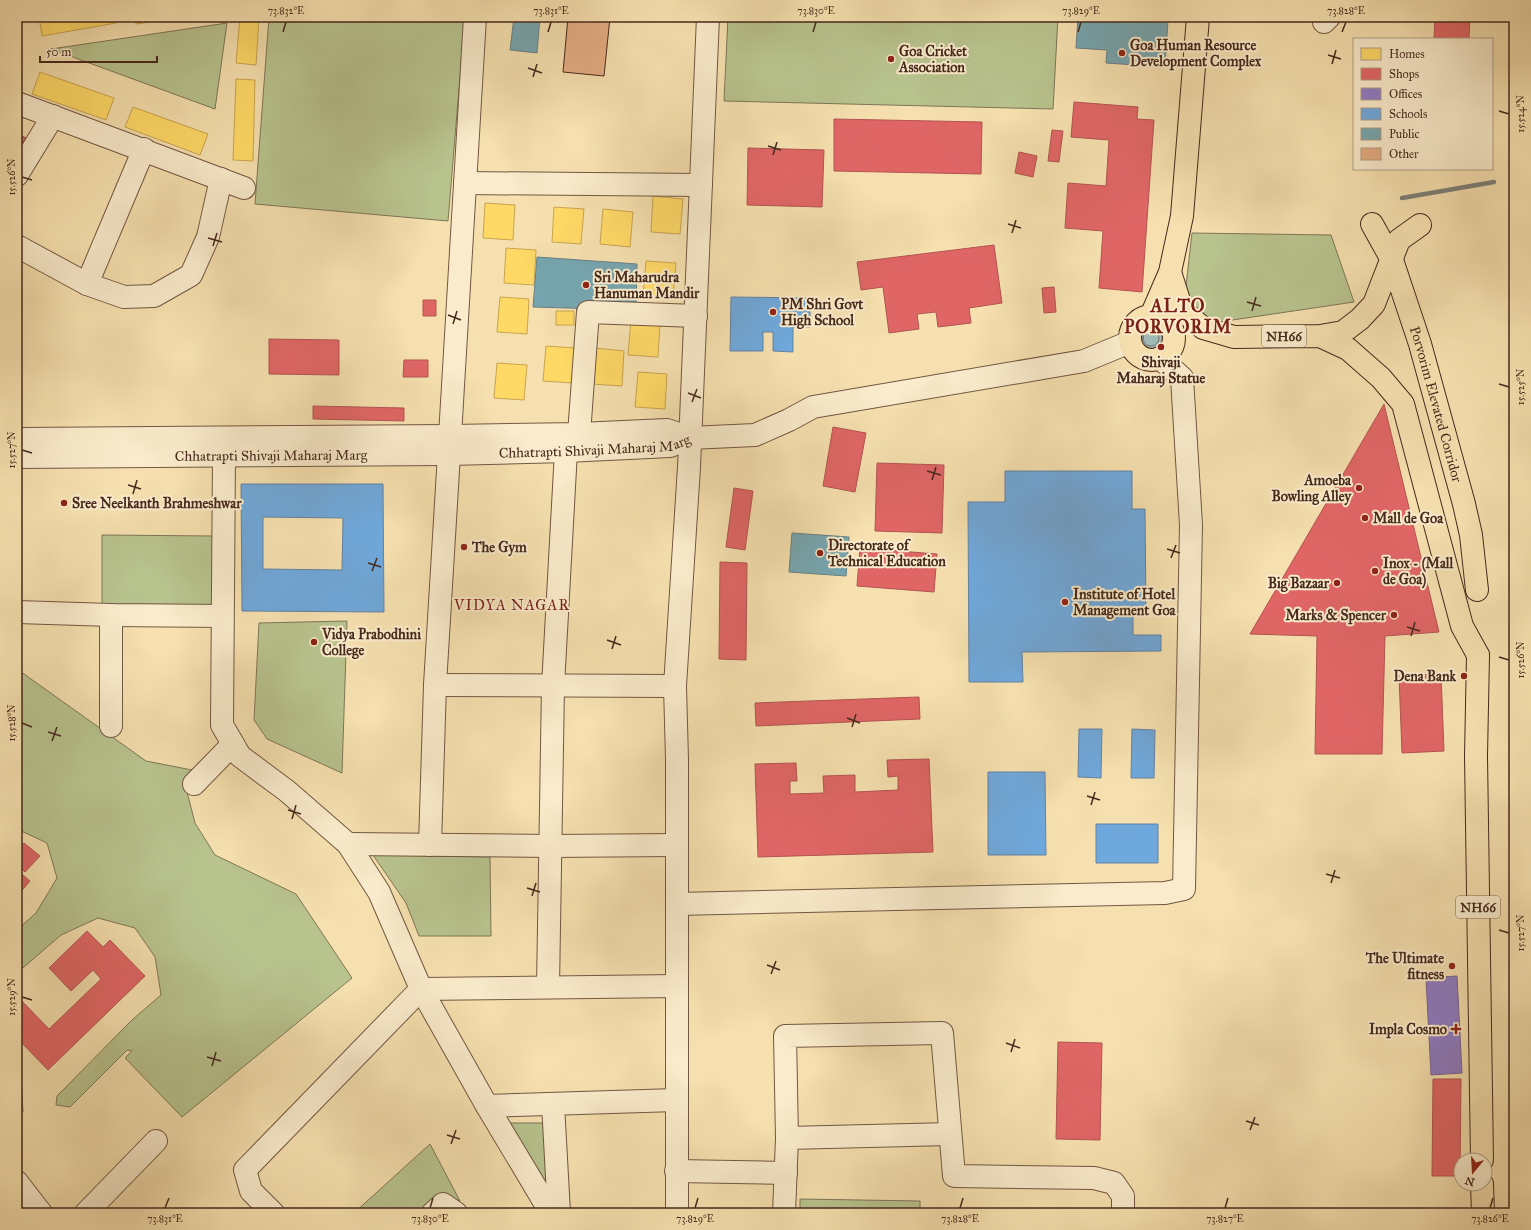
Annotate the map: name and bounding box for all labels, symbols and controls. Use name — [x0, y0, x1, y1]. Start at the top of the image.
text: 73.832°E — [268, 5, 304, 17]
text: 73.831°E — [533, 5, 569, 17]
text: 73.830°E — [797, 5, 835, 17]
text: 73.829°E — [1062, 5, 1100, 17]
text: 73.828°E — [1327, 5, 1365, 17]
place label: Goa Human Resource Development Complex — [1130, 37, 1262, 71]
scale bar — [40, 38, 157, 64]
legend — [1353, 38, 1493, 170]
place label: Goa Cricket Association — [898, 43, 967, 76]
text: 50 m — [46, 45, 71, 59]
text: Homes — [1389, 47, 1425, 61]
marker: Goa Human Resource Development Complex — [1117, 48, 1127, 58]
marker: Goa Cricket Association — [886, 54, 896, 64]
text: Shops — [1389, 67, 1419, 81]
text: Offices — [1389, 87, 1422, 101]
text: 15.524°N — [1515, 95, 1527, 133]
text: Schools — [1389, 107, 1427, 121]
text: Public — [1389, 127, 1420, 141]
text: Other — [1389, 147, 1419, 161]
text: 15.526°N — [6, 158, 18, 196]
place label: Sri Maharudra Hanuman Mandir — [594, 269, 700, 302]
marker: Sri Maharudra Hanuman Mandir — [581, 280, 591, 290]
district label: ALTO PORVORIM — [1124, 295, 1232, 338]
place label: PM Shri Govt High School — [781, 296, 863, 330]
marker: PM Shri Govt High School — [768, 307, 778, 317]
street label: Porvorim Elevated Corridor — [1406, 324, 1466, 485]
road number: NH66 — [1262, 325, 1306, 347]
marker: Shivaji Maharaj Statue — [1156, 342, 1166, 352]
place label: Shivaji Maharaj Statue — [1117, 354, 1206, 388]
text: 15.525°N — [1515, 368, 1527, 405]
text: 15.527°N — [6, 431, 18, 468]
street label: Chhatrapti Shivaji Maharaj Marg — [499, 431, 693, 462]
street label: Chhatrapti Shivaji Maharaj Marg — [175, 447, 368, 465]
place label: Amoeba Bowling Alley — [1272, 472, 1352, 506]
marker: Amoeba Bowling Alley — [1354, 483, 1364, 493]
place label: Sree Neelkanth Brahmeshwar — [72, 495, 242, 512]
marker: Sree Neelkanth Brahmeshwar — [59, 498, 69, 508]
place label: Mall de Goa — [1373, 510, 1444, 527]
marker: Mall de Goa — [1360, 513, 1370, 523]
place label: Directorate of Technical Education — [827, 537, 946, 570]
place label: The Gym — [471, 539, 527, 557]
marker: The Gym — [459, 542, 469, 552]
marker: Directorate of Technical Education — [815, 548, 825, 558]
place label: Inox - (Mall de Goa) — [1383, 555, 1455, 589]
marker: Inox - (Mall de Goa) — [1370, 566, 1380, 576]
place label: Big Bazaar — [1268, 575, 1330, 593]
marker: Big Bazaar — [1332, 578, 1342, 588]
place label: Institute of Hotel Management Goa — [1073, 586, 1177, 620]
district label: VIDYA NAGAR — [453, 596, 570, 614]
marker: Institute of Hotel Management Goa — [1060, 597, 1070, 607]
place label: Marks & Spencer — [1286, 607, 1387, 625]
marker: Marks & Spencer — [1389, 610, 1399, 620]
place label: Vidya Prabodhini College — [321, 626, 421, 660]
marker: Vidya Prabodhini College — [309, 637, 319, 647]
text: 15.526°N — [1515, 641, 1527, 679]
place label: Dena Bank — [1393, 668, 1456, 685]
marker: Dena Bank — [1459, 671, 1469, 681]
text: 15.528°N — [6, 704, 18, 742]
road number: NH66 — [1456, 896, 1500, 918]
text: 15.527°N — [1515, 914, 1527, 951]
place label: The Ultimate fitness — [1365, 950, 1444, 983]
marker: The Ultimate fitness — [1447, 961, 1457, 971]
text: 15.529°N — [6, 978, 18, 1016]
place label: Impla Cosmo — [1369, 1021, 1447, 1039]
marker: Impla Cosmo — [1450, 1023, 1462, 1035]
north arrow — [1453, 1152, 1493, 1192]
text: N — [1463, 1173, 1477, 1189]
text: 73.831°E — [147, 1213, 183, 1225]
text: 73.830°E — [411, 1213, 449, 1225]
text: 73.829°E — [676, 1213, 714, 1225]
text: 73.828°E — [941, 1213, 979, 1225]
text: 73.827°E — [1206, 1213, 1244, 1225]
text: 73.826°E — [1471, 1213, 1509, 1225]

